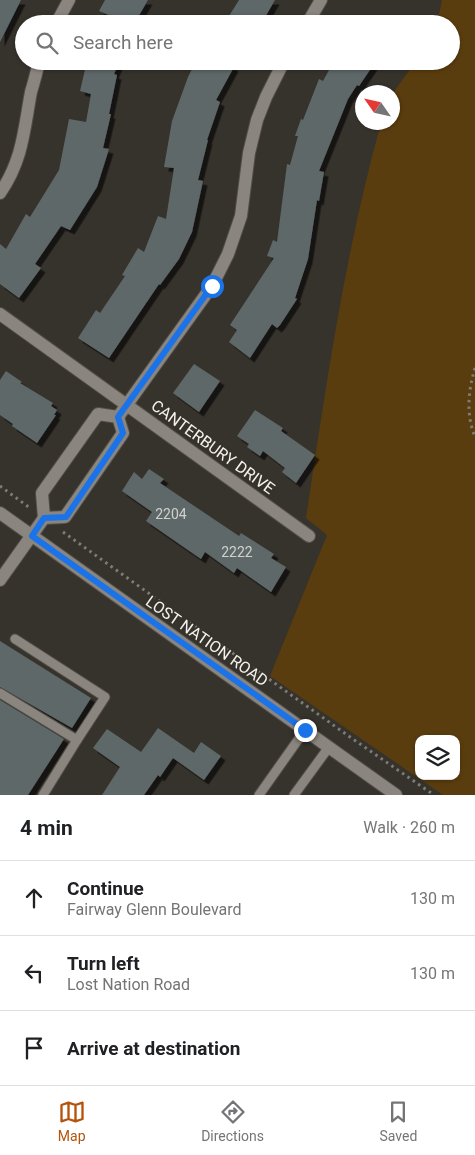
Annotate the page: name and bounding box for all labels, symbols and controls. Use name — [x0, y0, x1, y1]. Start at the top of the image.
search box — [15, 15, 460, 70]
icon: search — [33, 29, 61, 57]
text: Search here — [73, 31, 173, 54]
north arrow — [355, 85, 400, 130]
route start — [201, 275, 224, 298]
street label: CANTERBURY DRIVE — [148, 396, 278, 498]
house number: 2204 — [155, 506, 187, 522]
house number: 2222 — [221, 544, 253, 560]
street label: LOST NATION ROAD — [142, 592, 272, 690]
route end — [294, 719, 317, 742]
map controls — [415, 735, 460, 780]
button: layers — [415, 735, 460, 780]
text: 4 min — [20, 816, 73, 840]
text: Walk · 260 m — [363, 818, 455, 837]
text: Continue — [67, 877, 144, 900]
icon: ahead — [20, 884, 48, 912]
text: 130 m — [410, 889, 455, 908]
text: Fairway Glenn Boulevard — [67, 900, 242, 919]
text: Turn left — [67, 952, 140, 975]
icon: left — [20, 959, 48, 987]
text: 130 m — [410, 964, 455, 983]
text: Lost Nation Road — [67, 975, 190, 994]
icon: arrive — [20, 1034, 48, 1062]
text: Arrive at destination — [67, 1037, 240, 1060]
tab: Map — [58, 1098, 86, 1144]
tab: Directions — [201, 1098, 264, 1144]
tab: Saved — [379, 1098, 417, 1144]

